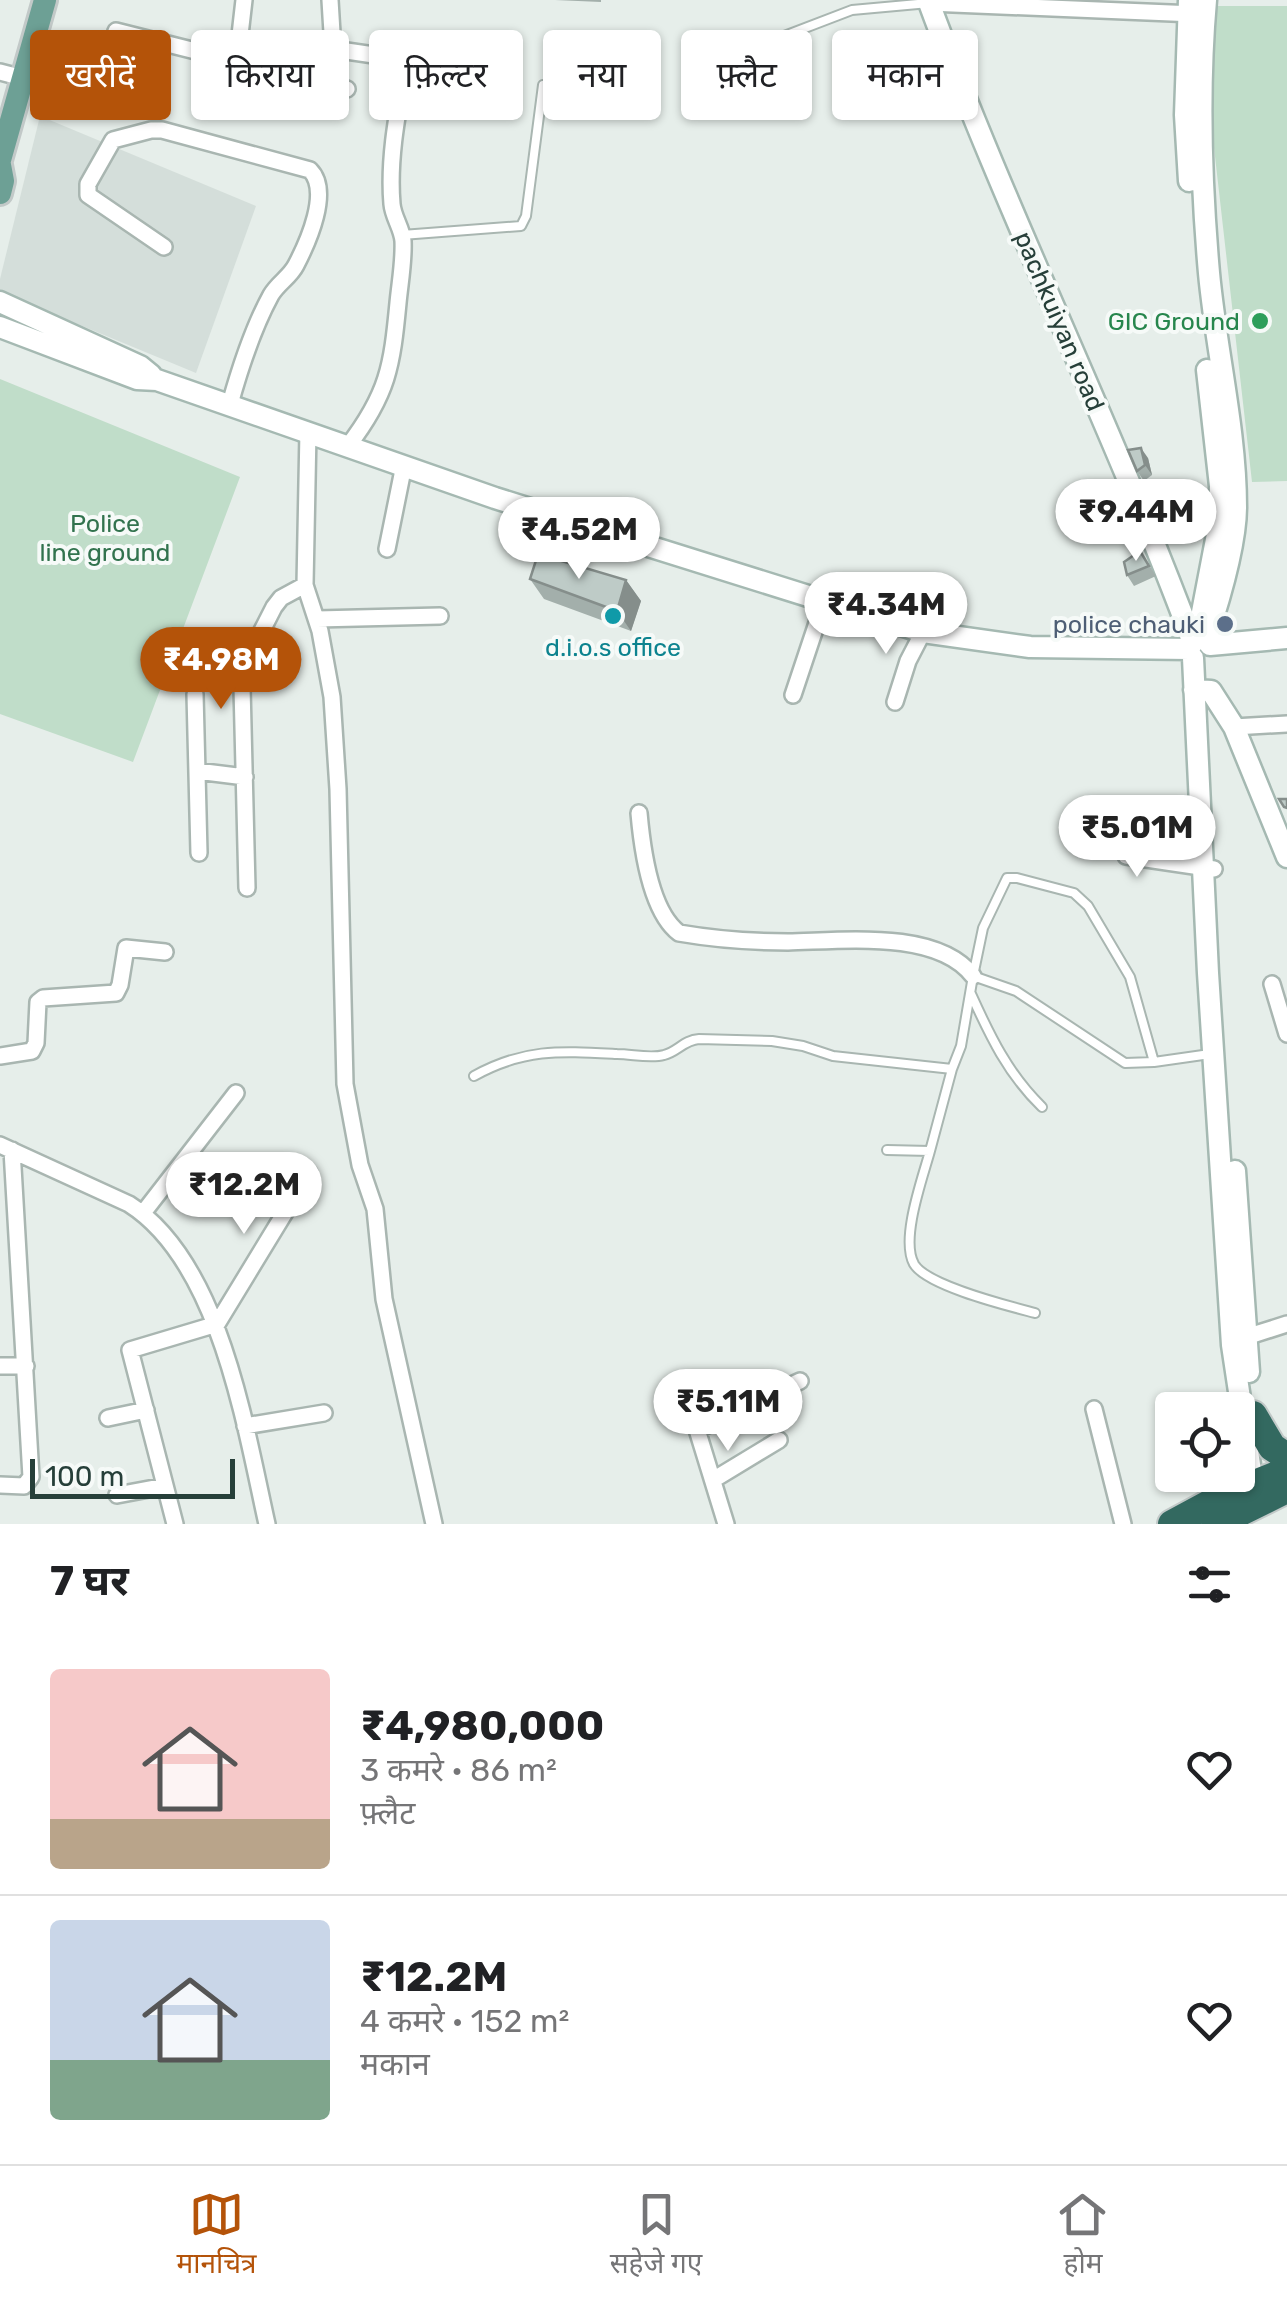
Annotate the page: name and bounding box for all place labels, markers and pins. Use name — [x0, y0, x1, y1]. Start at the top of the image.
place label: GIC Ground — [1108, 307, 1240, 336]
marker: GIC Ground — [1249, 310, 1271, 332]
pin: ₹9.44M — [1055, 479, 1217, 564]
pin: ₹4.52M — [498, 497, 660, 582]
pin: ₹4.34M — [805, 572, 967, 657]
marker: d.i.o.s office — [602, 605, 624, 627]
place label: police chauki — [1053, 610, 1205, 639]
marker: police chauki — [1214, 613, 1236, 635]
pin: ₹4.98M — [140, 627, 302, 712]
place label: d.i.o.s office — [545, 633, 681, 662]
pin: ₹5.01M — [1056, 795, 1218, 880]
pin: ₹12.2M — [163, 1152, 325, 1237]
pin: ₹5.11M — [647, 1369, 809, 1454]

